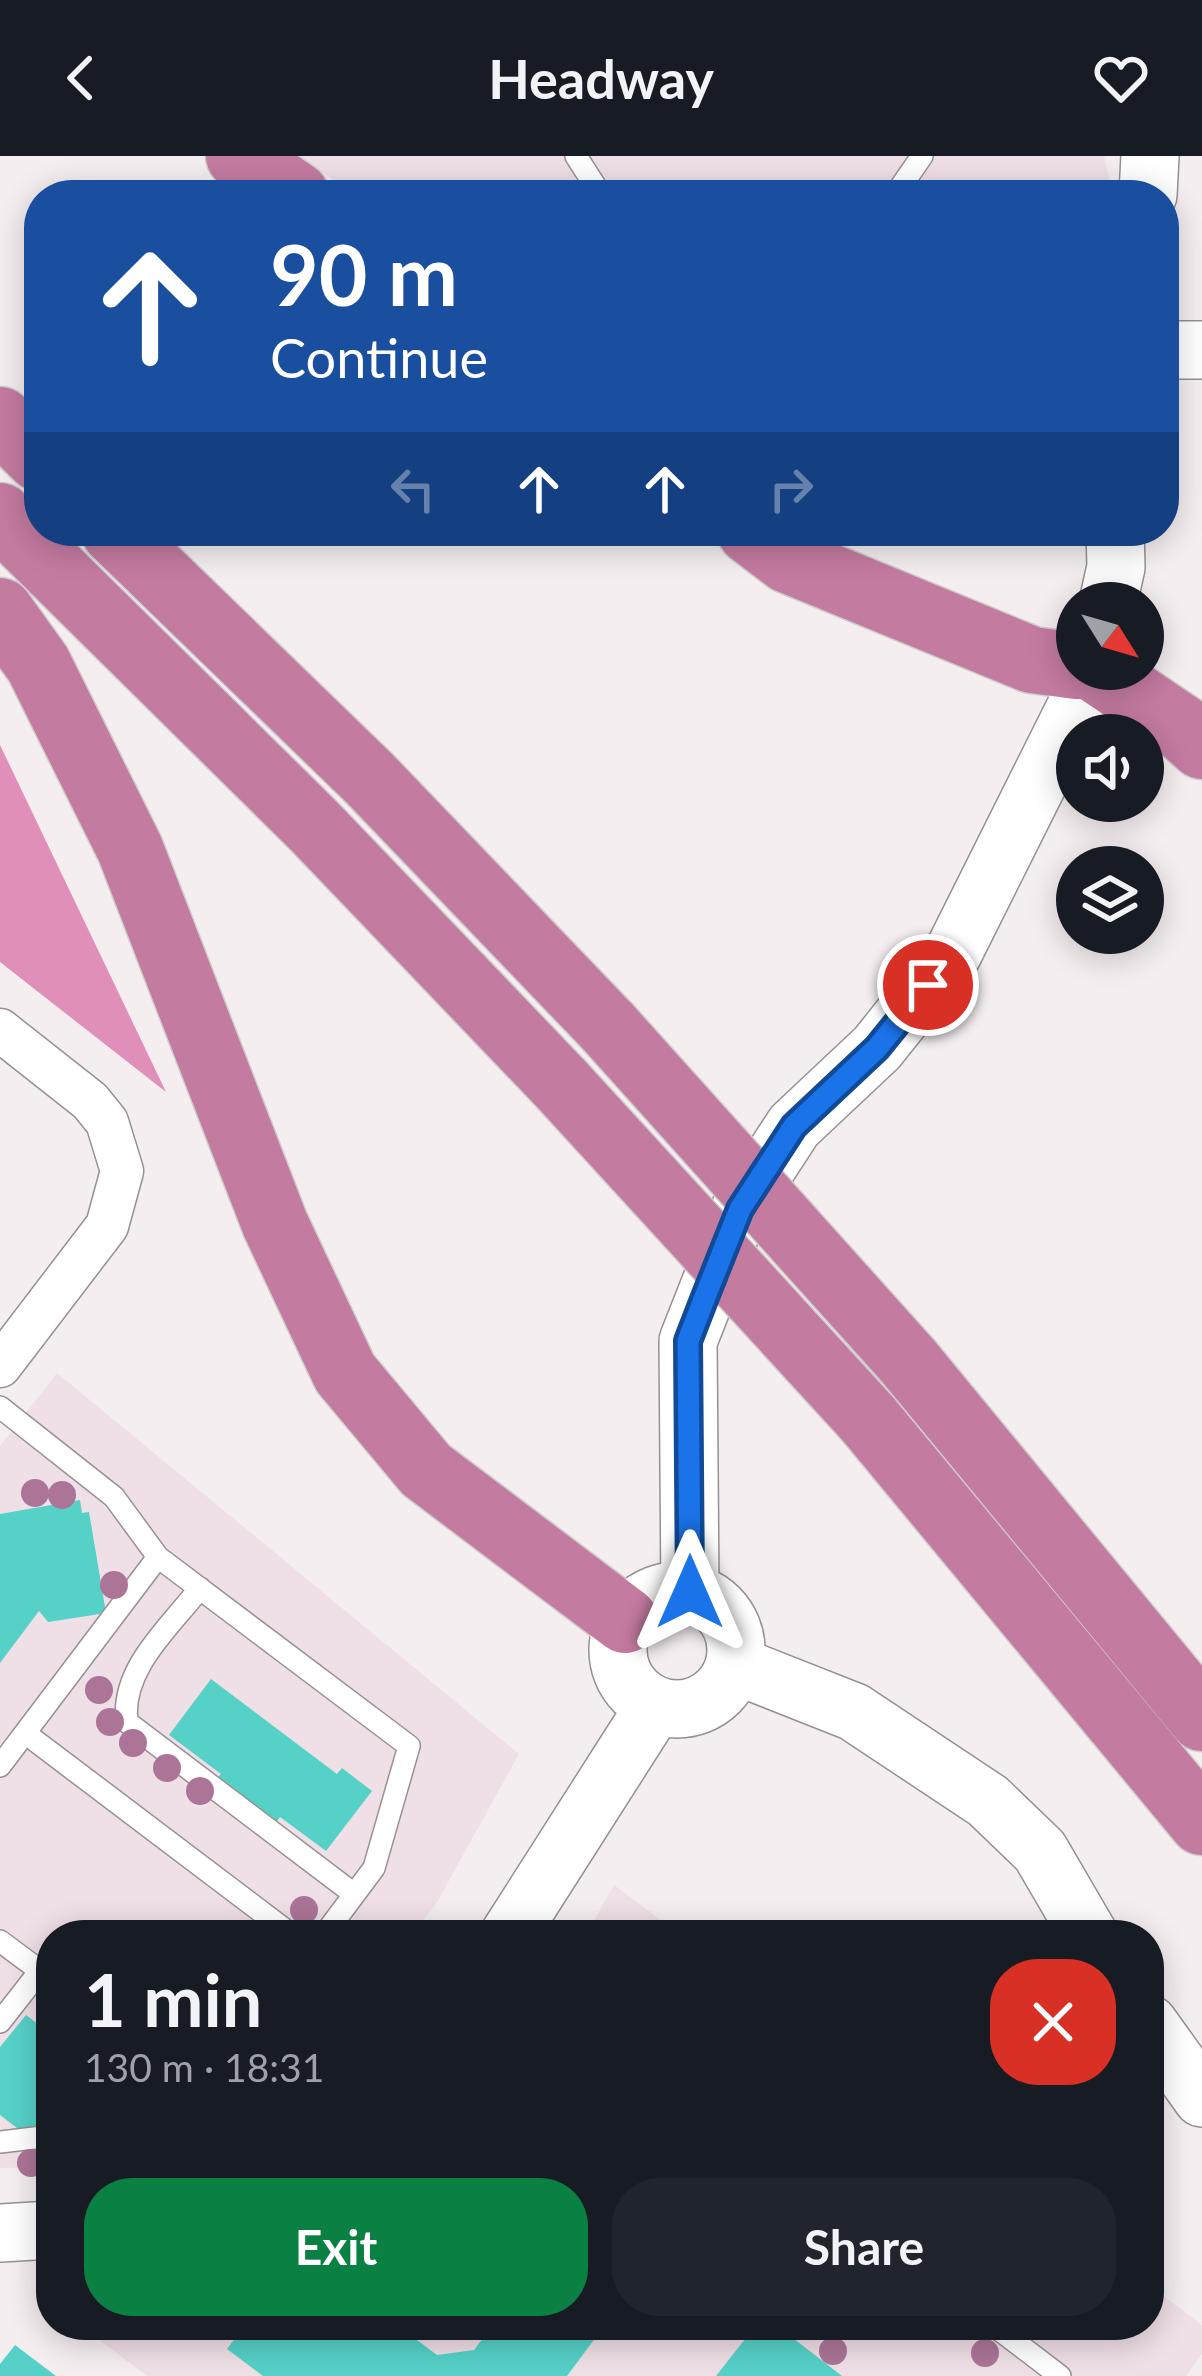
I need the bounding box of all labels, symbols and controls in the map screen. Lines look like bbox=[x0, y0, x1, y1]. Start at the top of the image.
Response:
icon: back bbox=[48, 45, 114, 111]
icon: heart bbox=[1088, 45, 1154, 111]
text: Headway bbox=[488, 46, 714, 111]
text: 90 m bbox=[270, 223, 458, 324]
icon: ahead bbox=[72, 228, 228, 384]
text: Continue bbox=[270, 325, 488, 390]
icon: left bbox=[380, 456, 446, 522]
icon: ahead bbox=[506, 456, 572, 522]
icon: ahead bbox=[632, 456, 698, 522]
icon: right bbox=[758, 456, 824, 522]
north arrow bbox=[1056, 582, 1164, 690]
map controls bbox=[1056, 582, 1164, 954]
button: sound bbox=[1056, 714, 1164, 822]
button: layers bbox=[1056, 846, 1164, 954]
pin bbox=[877, 934, 979, 1036]
icon: arrive bbox=[895, 952, 961, 1018]
position arrow bbox=[627, 1529, 753, 1655]
text: 1 min bbox=[84, 1956, 262, 2042]
button: close bbox=[990, 1959, 1116, 2085]
text: 130 m · 18:31 bbox=[84, 2044, 324, 2090]
button: Exit bbox=[84, 2178, 588, 2316]
button: Share bbox=[612, 2178, 1116, 2316]

